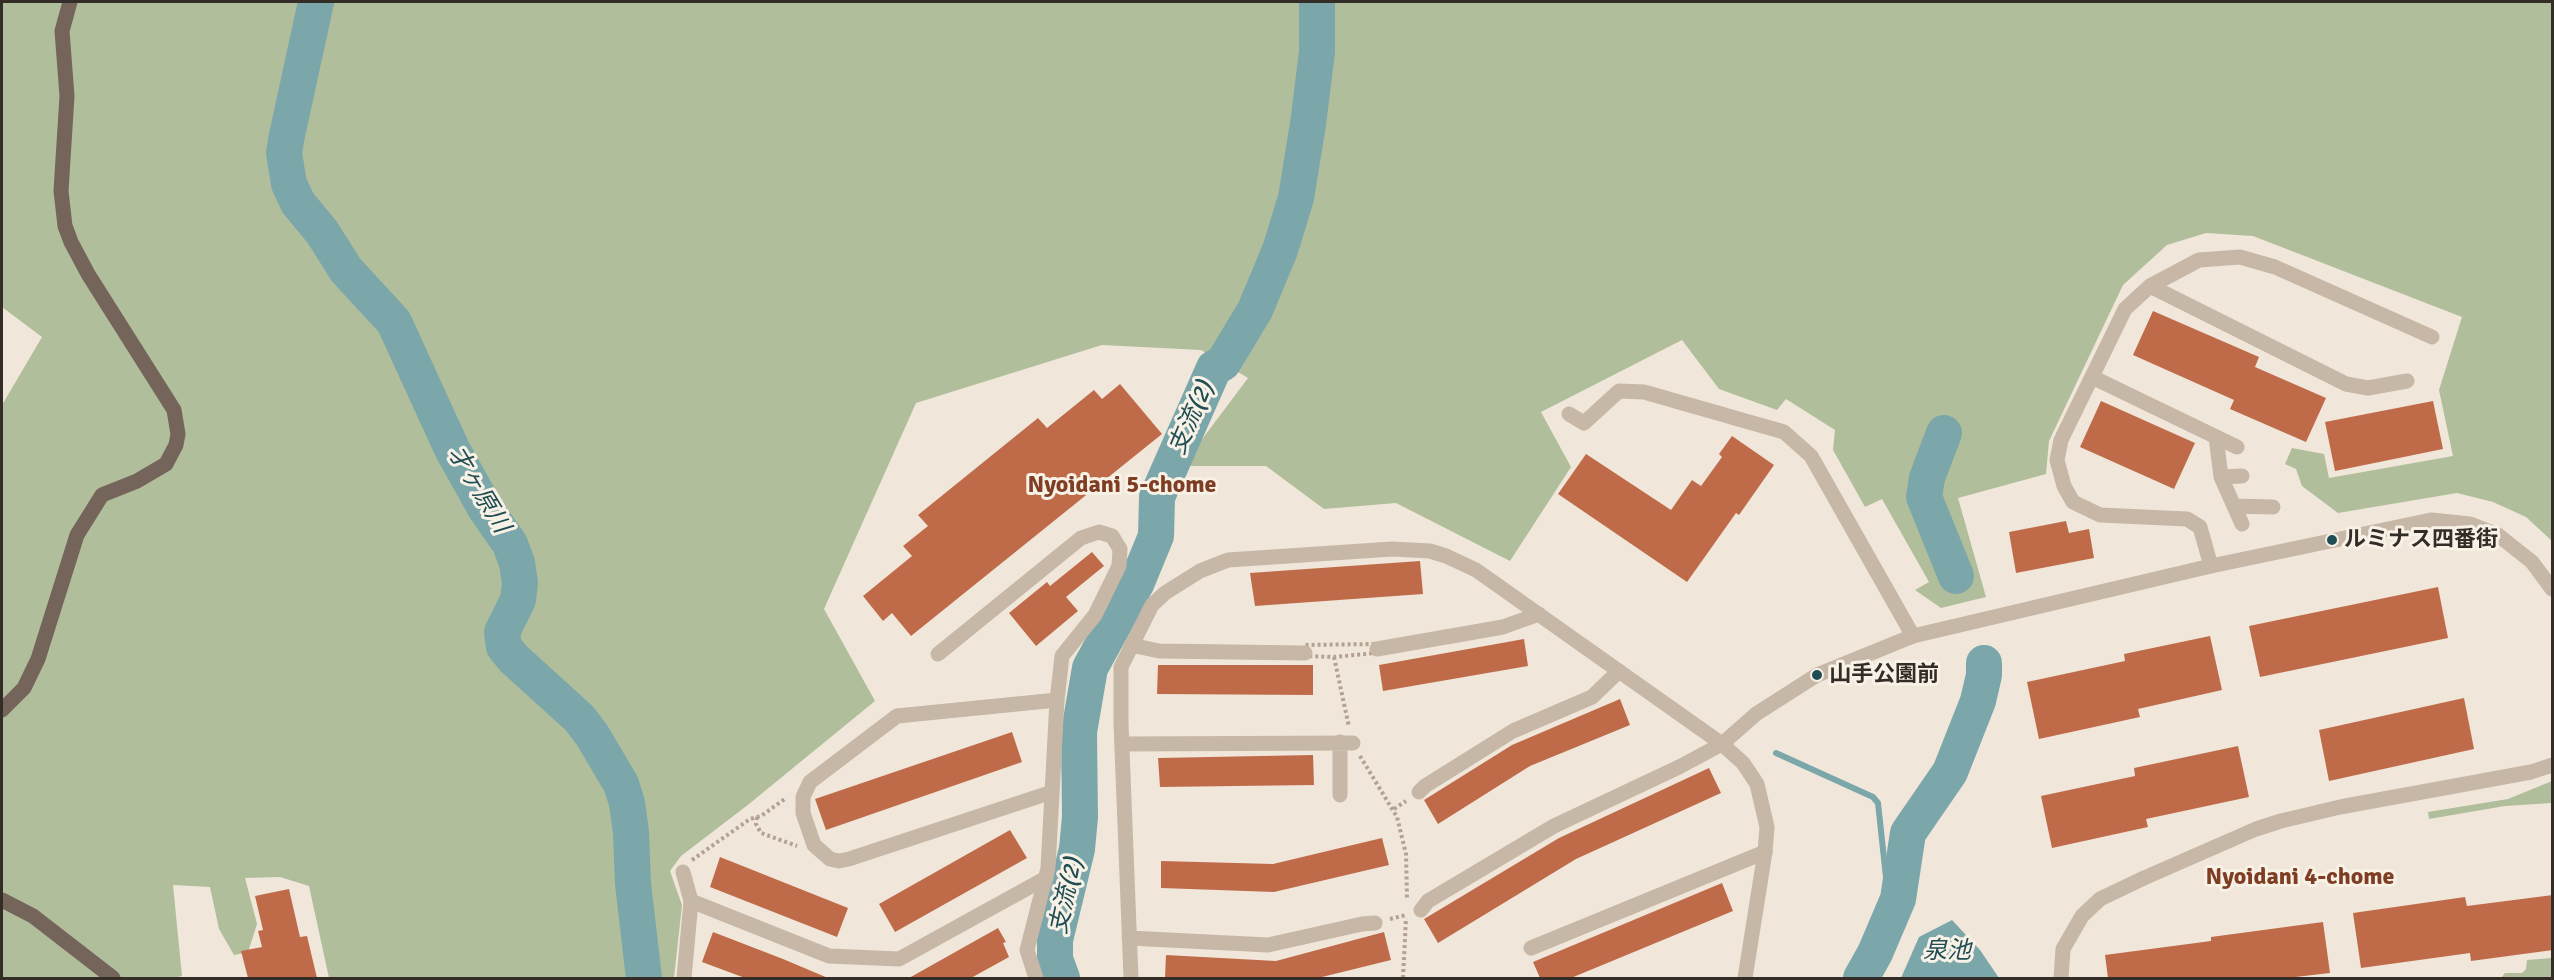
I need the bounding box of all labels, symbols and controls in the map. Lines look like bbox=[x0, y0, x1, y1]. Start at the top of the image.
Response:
water label: 支流(2) bbox=[1164, 377, 1220, 459]
water label: 才ヶ原川 bbox=[441, 441, 515, 539]
district label: Nyoidani 5-chome bbox=[1027, 472, 1217, 500]
place label: ルミナス四番街 bbox=[2344, 527, 2498, 553]
marker: ルミナス四番街 bbox=[2325, 533, 2339, 547]
place label: 山手公園前 bbox=[1829, 662, 1939, 688]
marker: 山手公園前 bbox=[1810, 668, 1824, 682]
water label: 支流(2) bbox=[1045, 855, 1089, 937]
district label: Nyoidani 4-chome bbox=[2205, 864, 2395, 892]
water label: 泉池 bbox=[1923, 938, 1971, 966]

